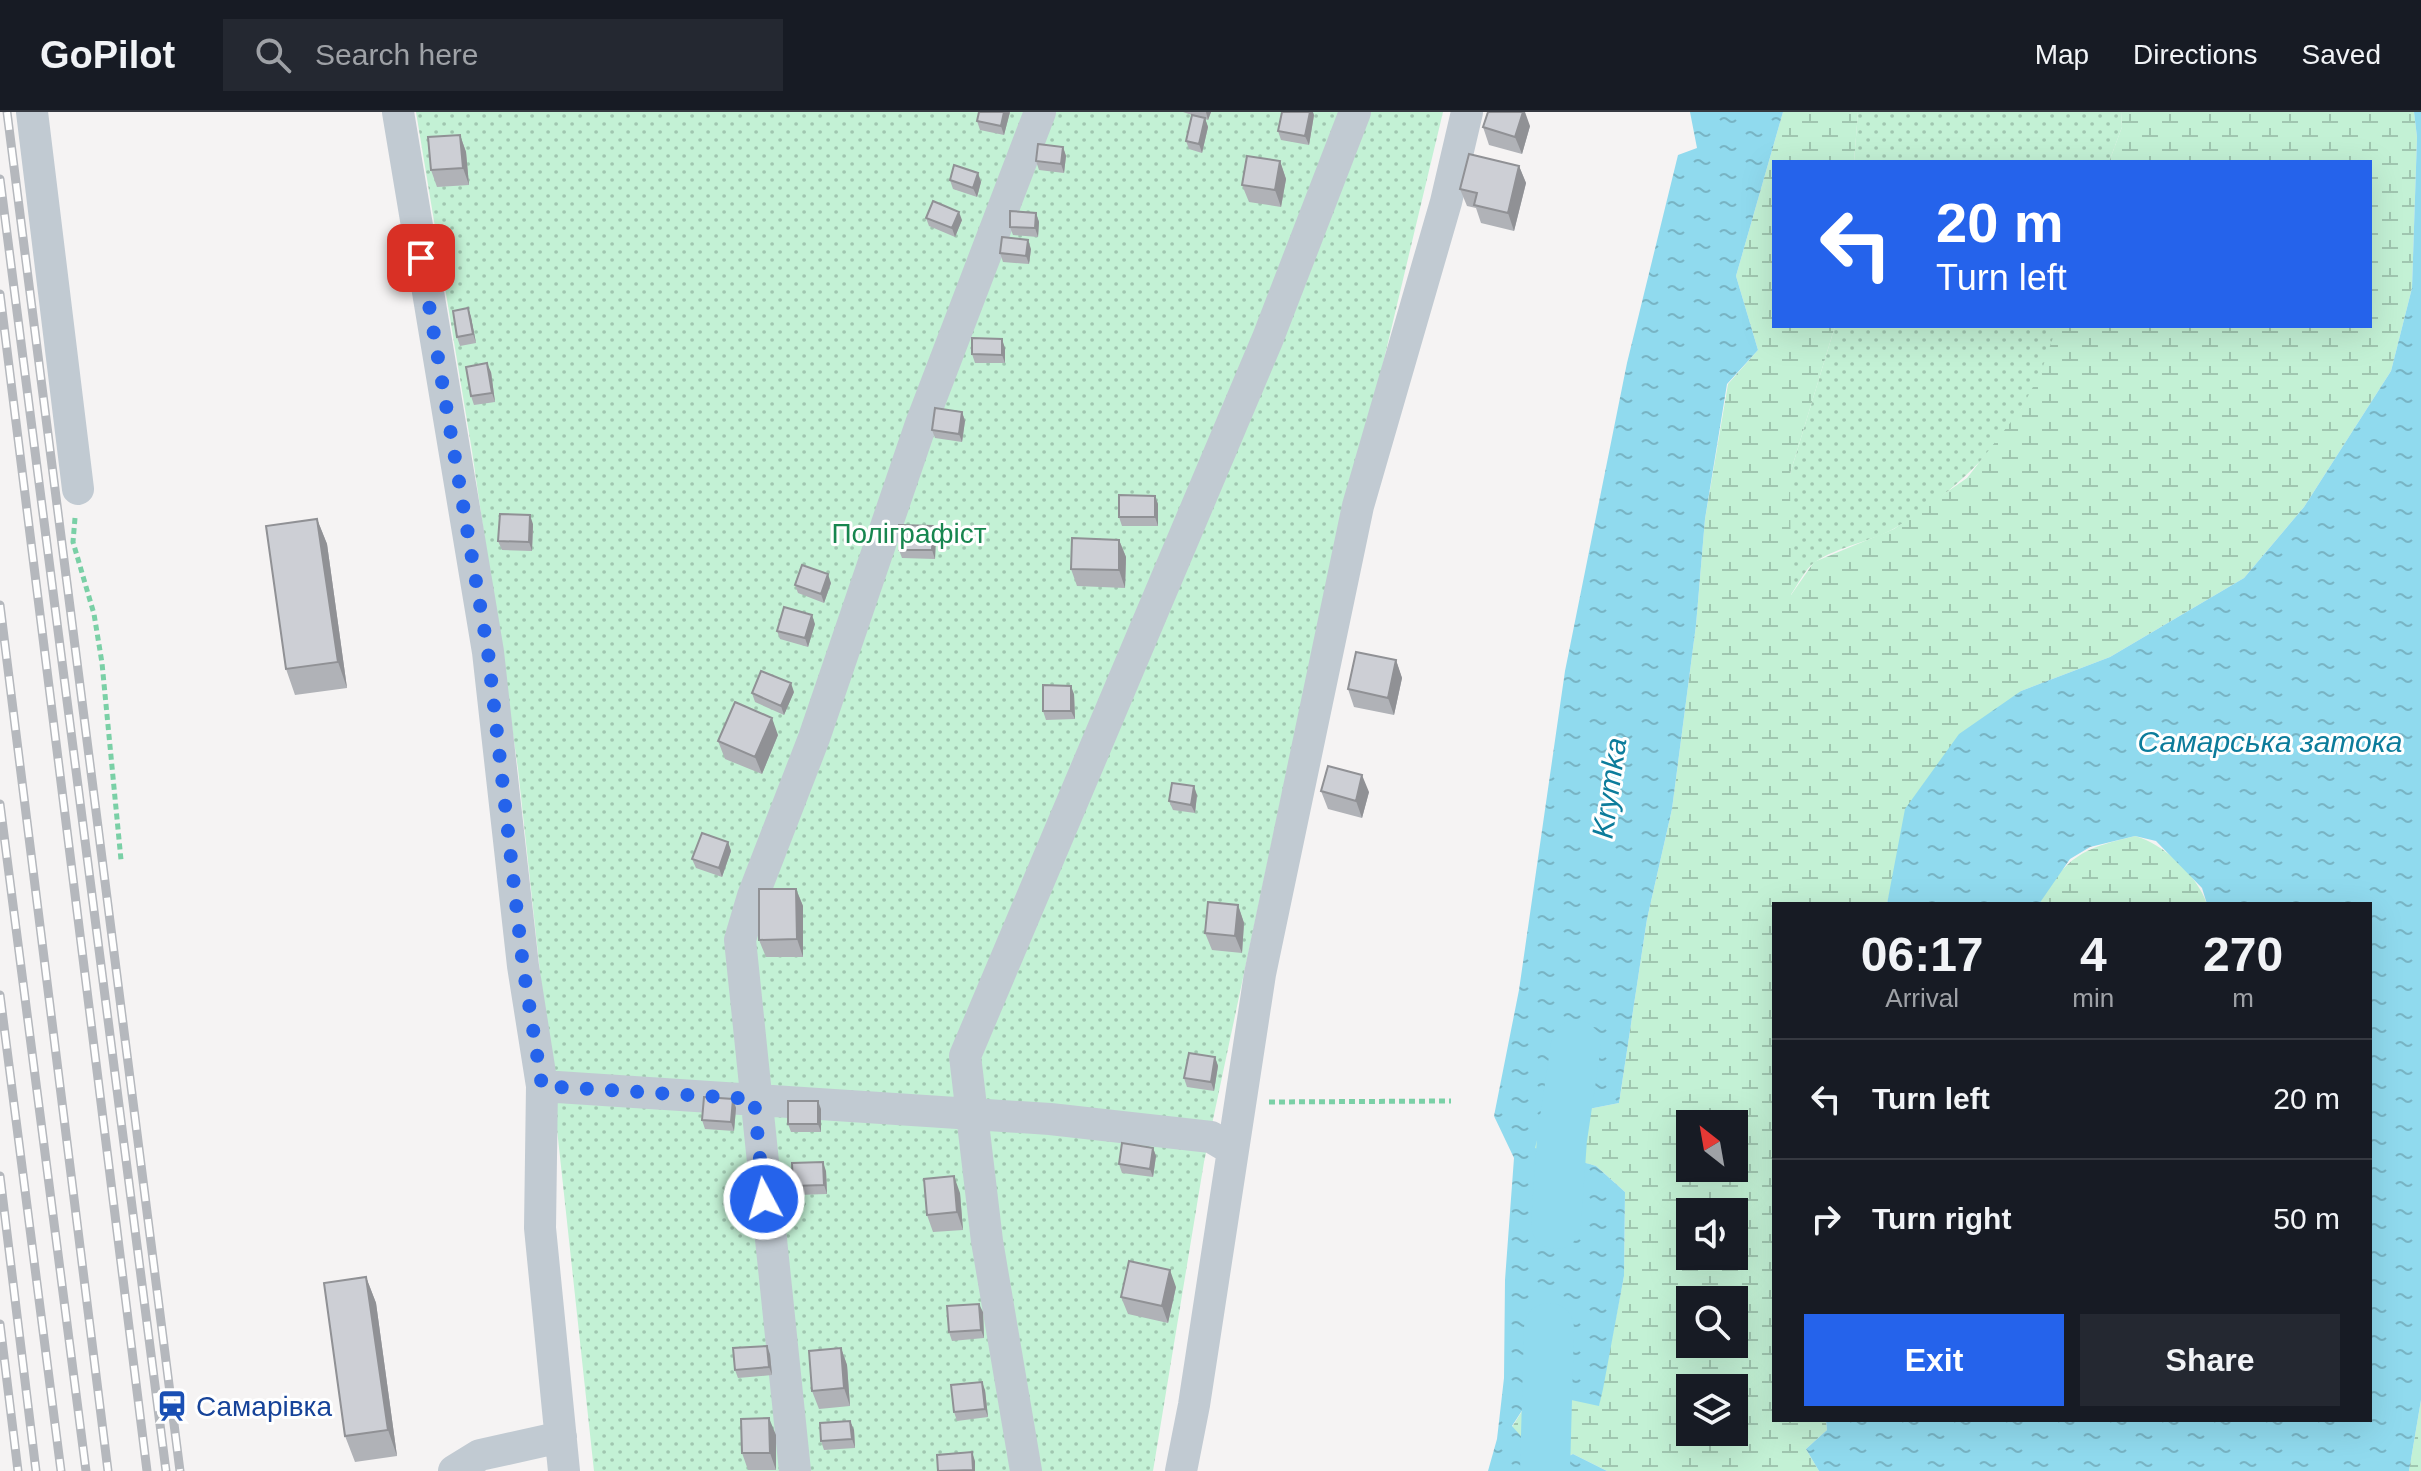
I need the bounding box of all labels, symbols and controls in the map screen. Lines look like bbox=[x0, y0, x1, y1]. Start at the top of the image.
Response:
search box bbox=[223, 19, 783, 91]
icon: search bbox=[251, 33, 295, 77]
text: GoPilot bbox=[40, 34, 175, 76]
text: Search here bbox=[315, 38, 479, 71]
text: Map bbox=[2035, 39, 2089, 70]
text: Directions bbox=[2133, 39, 2258, 70]
text: Saved bbox=[2302, 39, 2381, 70]
text: 20 m bbox=[1936, 191, 2064, 254]
icon: left bbox=[1804, 192, 1908, 296]
pin bbox=[387, 224, 455, 292]
icon: arrive bbox=[399, 236, 443, 280]
text: Turn left bbox=[1936, 257, 2067, 298]
park label: Поліграфіст bbox=[831, 518, 987, 549]
water label: Самарська затока bbox=[2137, 725, 2403, 758]
water label: Krymka bbox=[1586, 735, 1632, 841]
text: 06:17 bbox=[1861, 928, 1984, 981]
text: 4 bbox=[2080, 928, 2107, 981]
text: 270 bbox=[2203, 928, 2283, 981]
text: Arrival bbox=[1885, 983, 1959, 1013]
text: min bbox=[2072, 983, 2114, 1013]
text: m bbox=[2232, 983, 2254, 1013]
icon: left bbox=[1804, 1077, 1848, 1121]
text: Turn left bbox=[1872, 1082, 1990, 1115]
text: 20 m bbox=[2273, 1082, 2340, 1115]
north arrow bbox=[1676, 1110, 1748, 1182]
map controls bbox=[1676, 1110, 1748, 1446]
position arrow bbox=[722, 1157, 806, 1241]
icon: right bbox=[1804, 1197, 1848, 1241]
button: sound bbox=[1676, 1198, 1748, 1270]
text: Turn right bbox=[1872, 1202, 2011, 1235]
text: 50 m bbox=[2273, 1202, 2340, 1235]
button: search bbox=[1676, 1286, 1748, 1358]
button: Exit bbox=[1804, 1314, 2064, 1406]
button: Share bbox=[2080, 1314, 2340, 1406]
button: layers bbox=[1676, 1374, 1748, 1446]
station icon: Самарівка bbox=[155, 1389, 189, 1423]
place label: Самарівка bbox=[196, 1391, 332, 1422]

